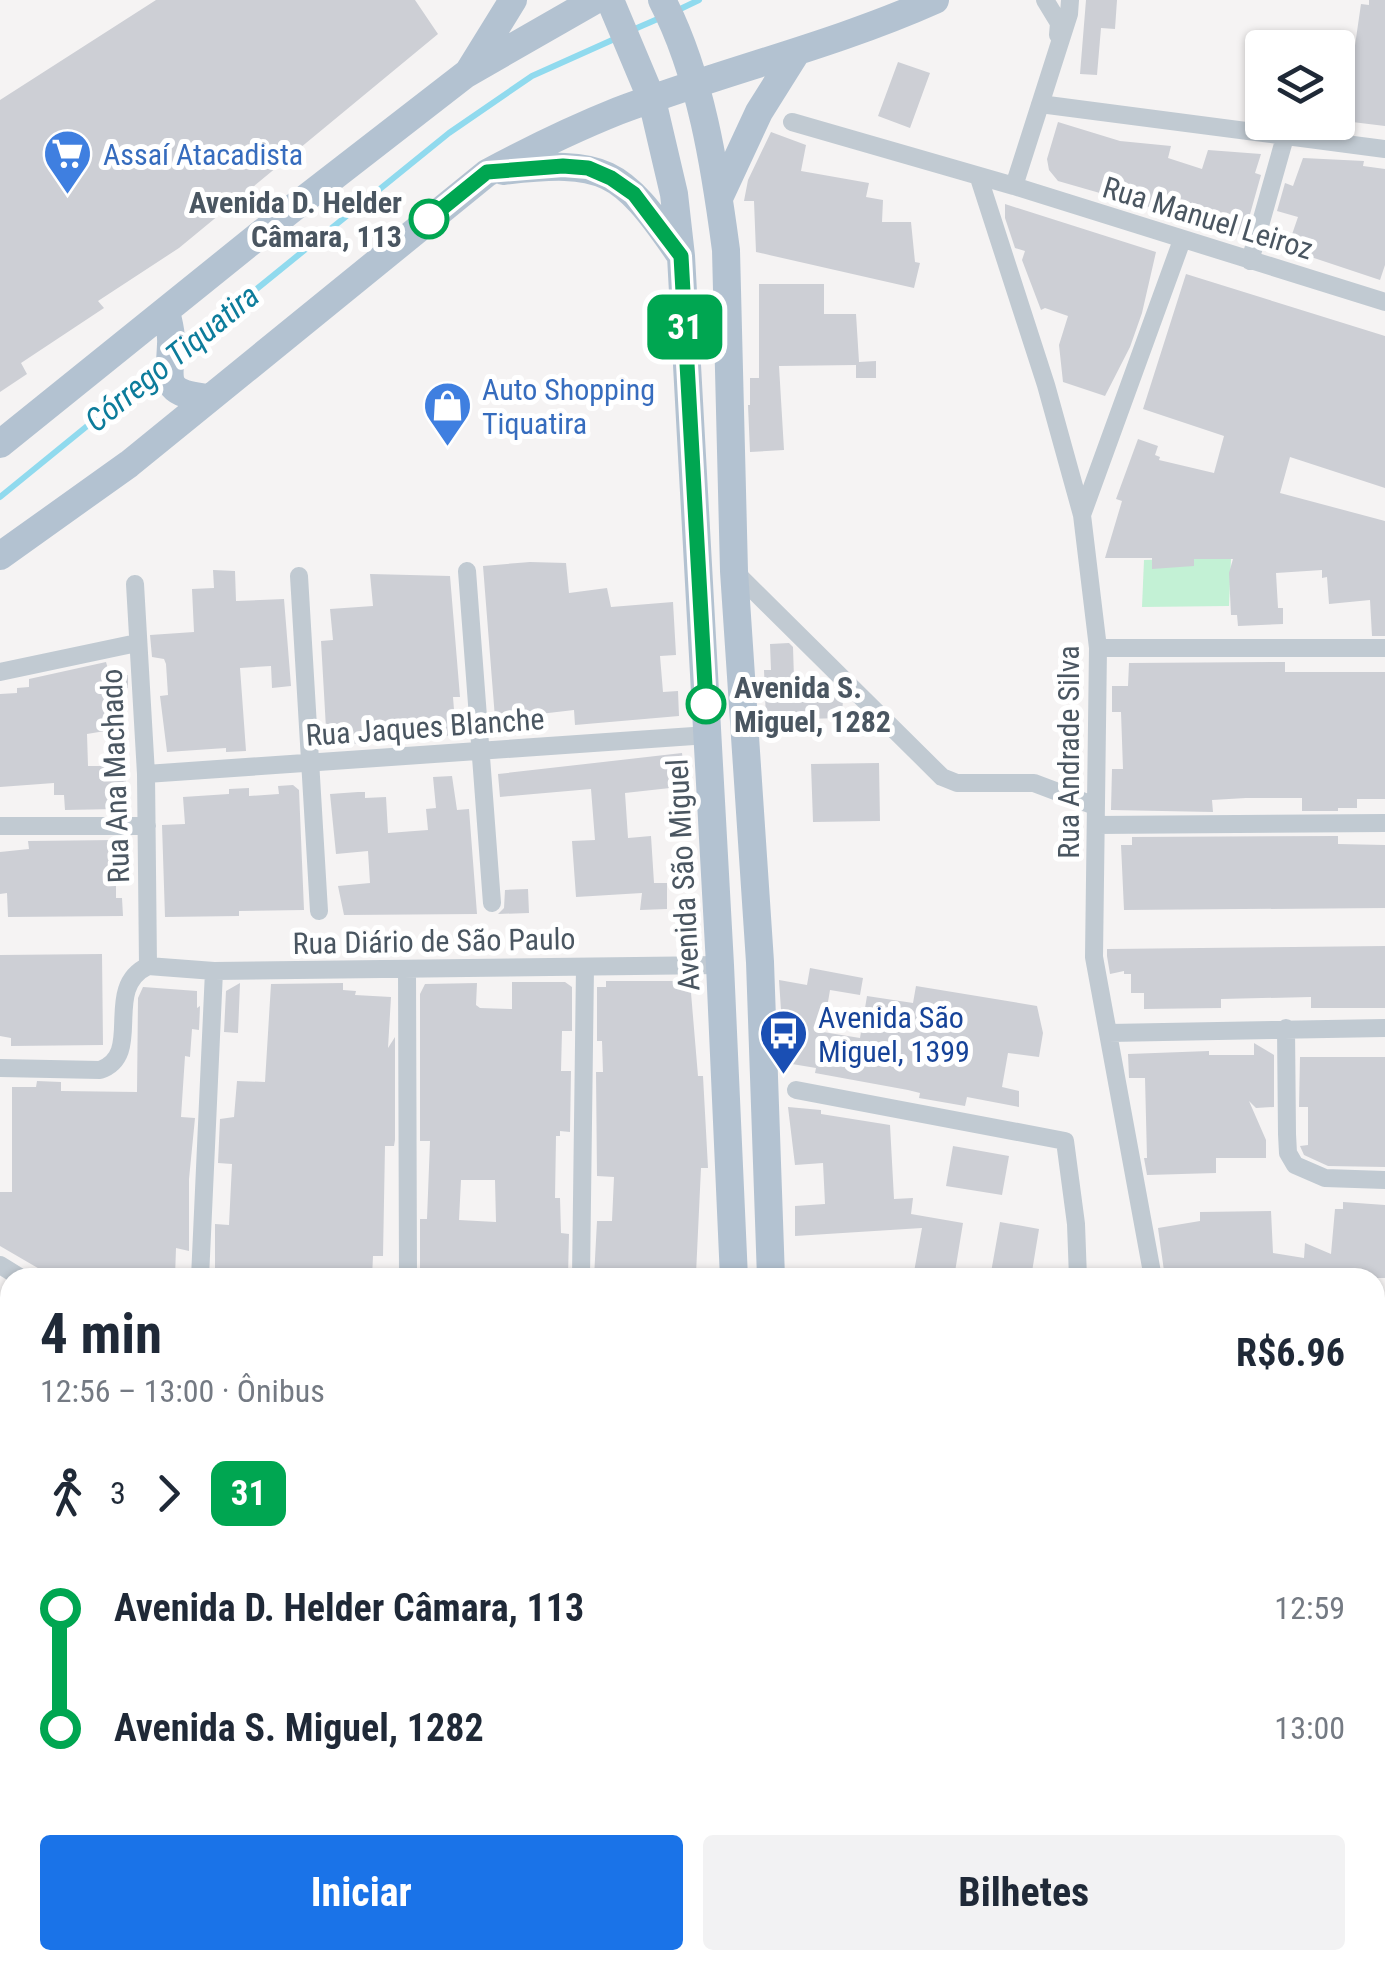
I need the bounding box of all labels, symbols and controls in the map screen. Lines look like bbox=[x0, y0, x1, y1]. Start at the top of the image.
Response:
map controls bbox=[1245, 30, 1355, 140]
button: layers bbox=[1245, 30, 1355, 140]
supermarket icon: Assaí Atacadista bbox=[42, 128, 94, 196]
place label: Assaí Atacadista bbox=[103, 137, 303, 172]
street label: Rua Manuel Leiroz bbox=[1099, 169, 1317, 267]
place label: Avenida D. Helder Câmara, 113 bbox=[189, 185, 402, 254]
marker: Avenida D. Helder Câmara, 113 bbox=[410, 200, 448, 238]
water label: Córrego Tiquatira bbox=[77, 276, 267, 440]
line badge: 31 bbox=[640, 294, 730, 360]
text: 31 bbox=[667, 307, 703, 348]
place label: Auto Shopping Tiquatira bbox=[482, 372, 655, 441]
shop icon: Auto Shopping Tiquatira bbox=[421, 380, 473, 448]
street label: Rua Andrade Silva bbox=[1051, 645, 1086, 859]
street label: Rua Ana Machado bbox=[94, 668, 136, 884]
place label: Avenida S. Miguel, 1282 bbox=[734, 670, 891, 739]
marker: Avenida S. Miguel, 1282 bbox=[687, 685, 725, 723]
street label: Rua Jaques Blanche bbox=[304, 701, 546, 753]
street label: Avenida São Miguel bbox=[659, 758, 707, 992]
street label: Rua Diário de São Paulo bbox=[292, 921, 576, 961]
place label: Avenida São Miguel, 1399 bbox=[818, 1000, 970, 1069]
bus stop icon: Avenida São Miguel, 1399 bbox=[757, 1008, 809, 1076]
text: 4 min bbox=[40, 1302, 162, 1366]
text: R$6.96 bbox=[1236, 1331, 1345, 1375]
text: 12:56 – 13:00 · Ônibus bbox=[40, 1372, 325, 1410]
icon: walk bbox=[40, 1466, 95, 1521]
icon: forward bbox=[141, 1466, 196, 1521]
text: 31 bbox=[231, 1473, 266, 1514]
text: 3 bbox=[110, 1474, 126, 1512]
text: Avenida D. Helder Câmara, 113 bbox=[114, 1586, 584, 1630]
text: 12:59 bbox=[1274, 1589, 1345, 1627]
text: Avenida S. Miguel, 1282 bbox=[114, 1706, 484, 1750]
text: 13:00 bbox=[1274, 1709, 1345, 1747]
button: Iniciar bbox=[40, 1835, 683, 1950]
button: Bilhetes bbox=[703, 1835, 1345, 1950]

